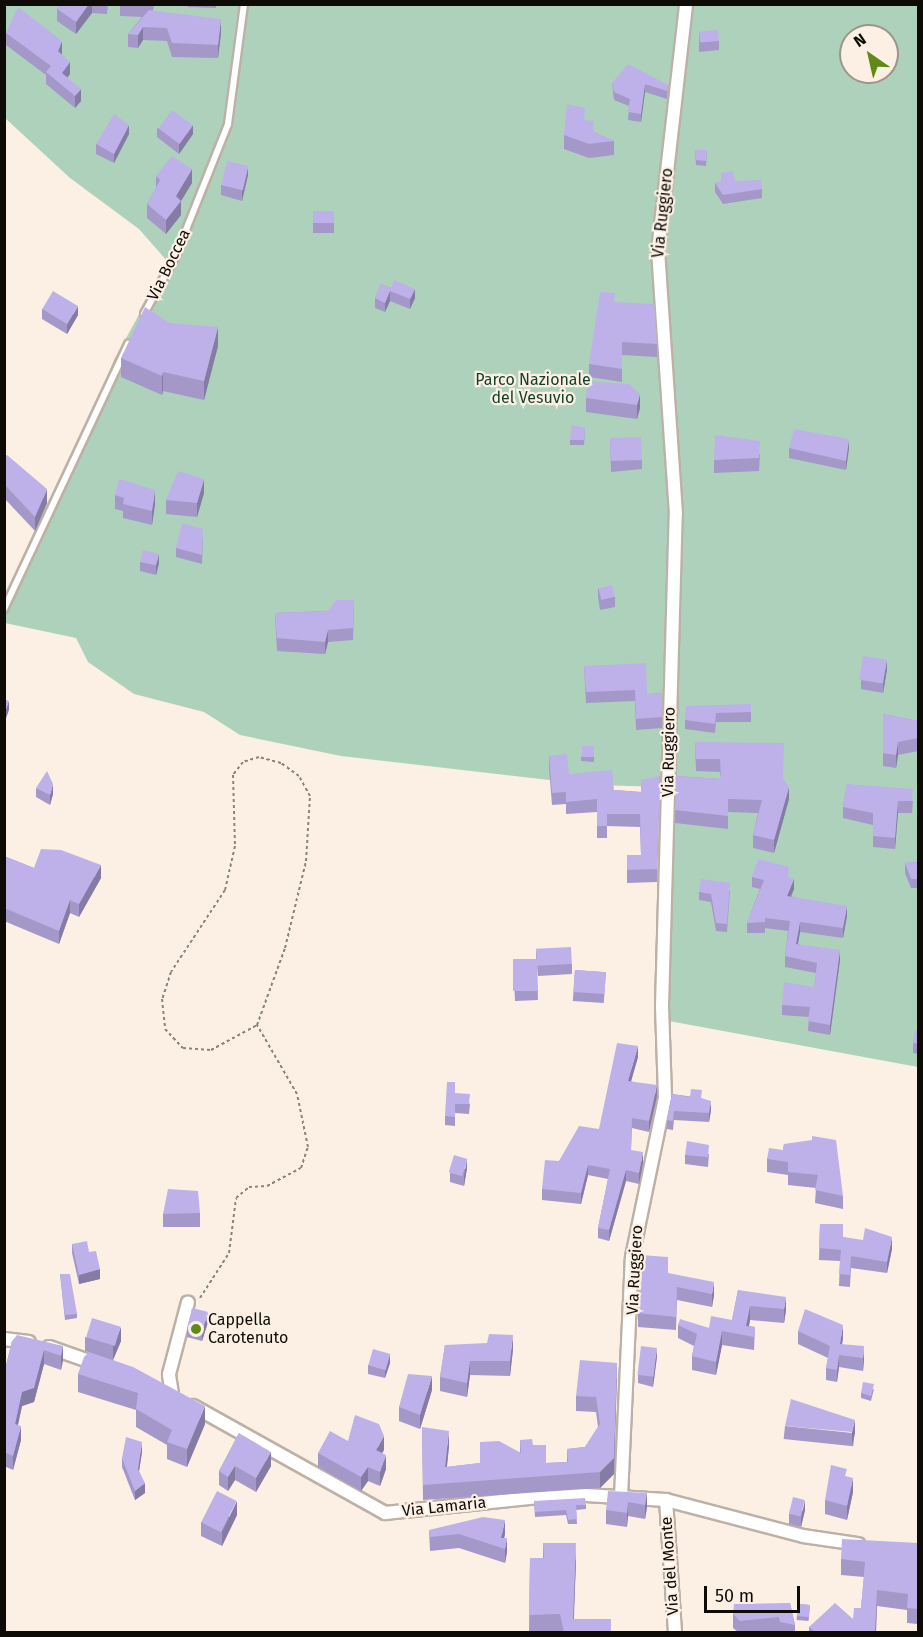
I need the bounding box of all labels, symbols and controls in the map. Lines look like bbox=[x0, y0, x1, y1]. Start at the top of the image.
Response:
north arrow bbox=[839, 24, 899, 84]
text: N bbox=[850, 29, 869, 51]
street label: Via Ruggiero bbox=[649, 167, 677, 259]
street label: Via Boccea bbox=[143, 226, 195, 304]
park label: Parco Nazionale del Vesuvio bbox=[475, 370, 591, 408]
street label: Via Ruggiero bbox=[659, 707, 679, 797]
street label: Via Ruggiero bbox=[623, 1224, 647, 1316]
place label: Cappella Carotenuto bbox=[208, 1310, 288, 1348]
marker: Cappella Carotenuto bbox=[189, 1322, 203, 1336]
street label: Via Lamaria bbox=[401, 1493, 487, 1521]
street label: Via del Monte bbox=[657, 1516, 683, 1616]
scale bar bbox=[707, 1574, 803, 1612]
text: 50 m bbox=[715, 1585, 754, 1607]

